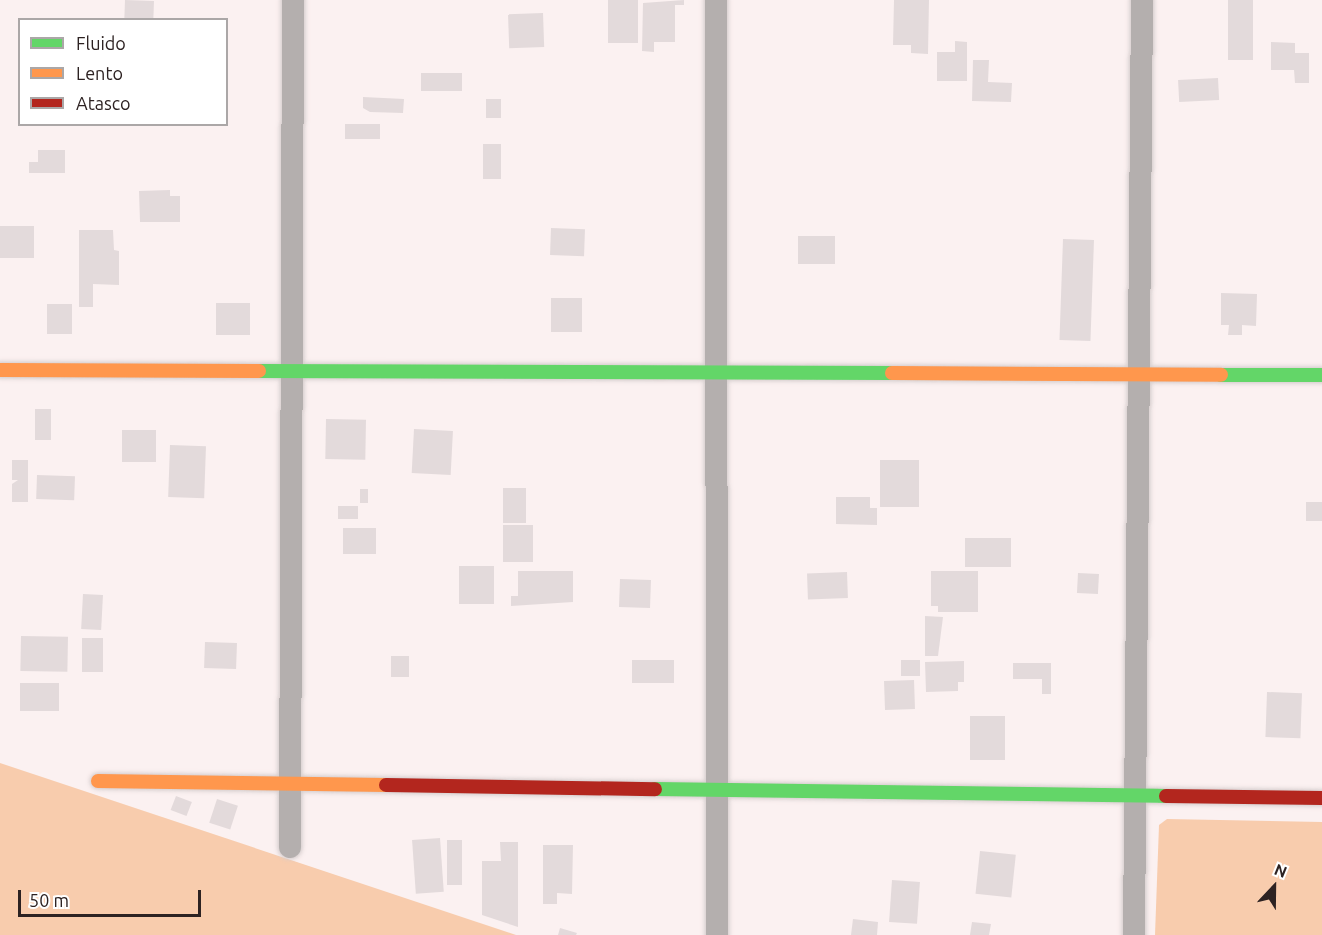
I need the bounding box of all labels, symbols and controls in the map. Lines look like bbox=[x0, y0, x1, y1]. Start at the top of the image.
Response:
legend bbox=[18, 18, 228, 126]
text: Fluido bbox=[76, 33, 126, 53]
text: Lento bbox=[76, 63, 123, 83]
text: Atasco bbox=[76, 93, 131, 113]
north arrow bbox=[1244, 857, 1304, 917]
text: N bbox=[1272, 860, 1290, 881]
scale bar bbox=[21, 878, 204, 916]
text: 50 m bbox=[29, 890, 69, 910]

